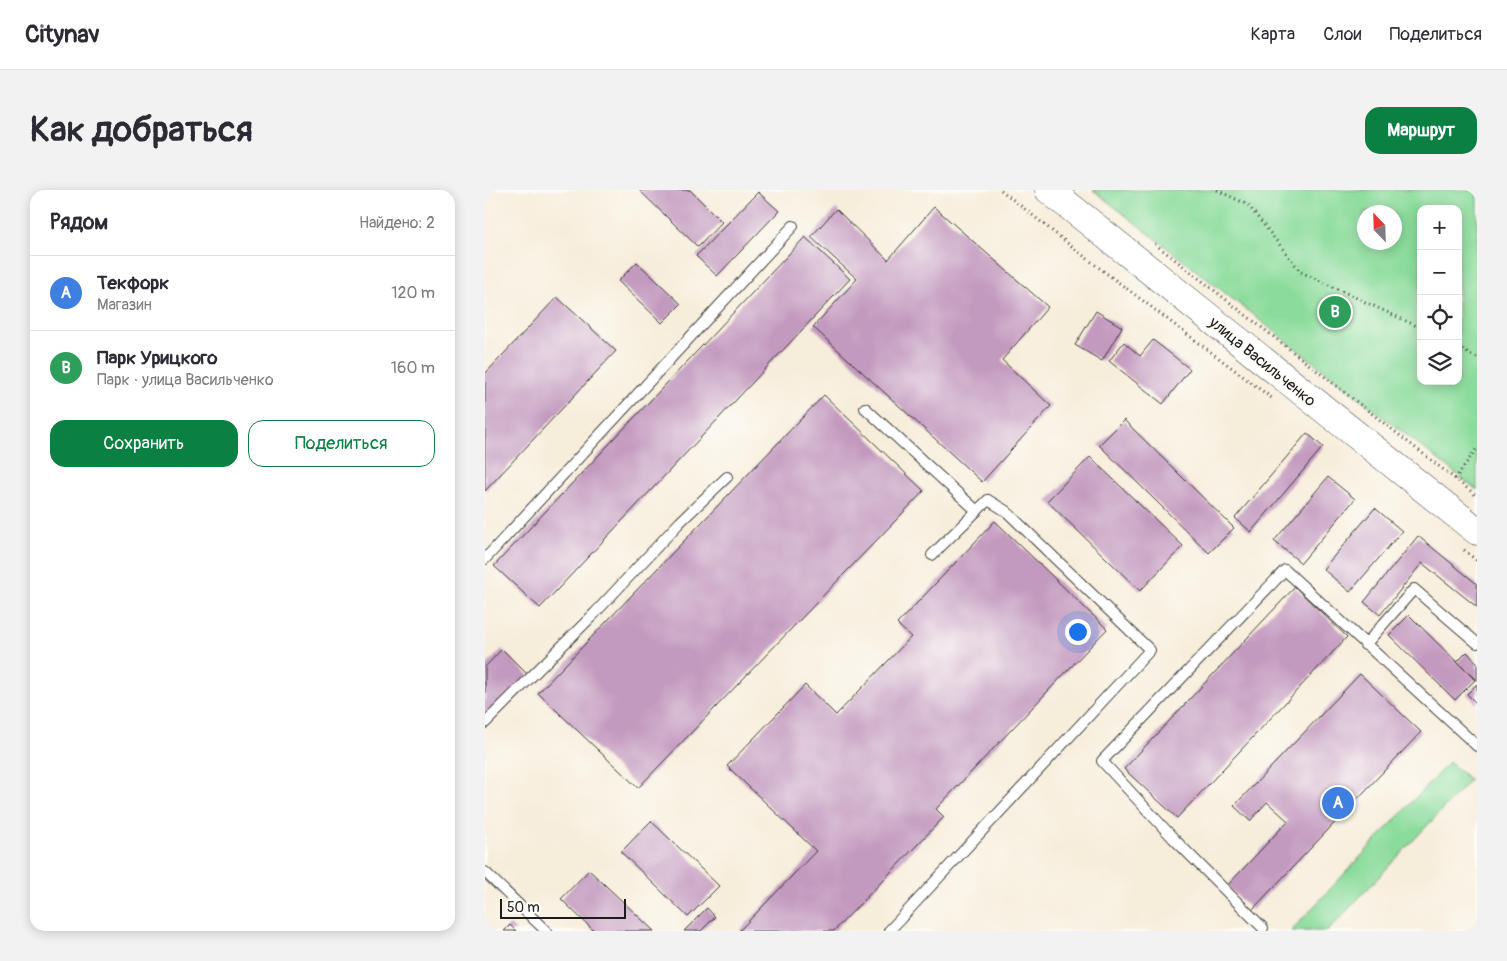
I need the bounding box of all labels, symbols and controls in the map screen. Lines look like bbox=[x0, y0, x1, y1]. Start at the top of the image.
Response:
text: Citynav bbox=[25, 20, 100, 49]
text: Карта bbox=[1251, 23, 1295, 46]
text: Слои bbox=[1323, 23, 1361, 46]
text: Поделиться bbox=[1389, 23, 1482, 46]
button: Маршрут bbox=[1365, 107, 1477, 154]
text: Как добраться bbox=[30, 108, 253, 152]
north arrow bbox=[1357, 205, 1402, 250]
map controls bbox=[1417, 205, 1462, 385]
button: + bbox=[1417, 205, 1462, 250]
text: Рядом bbox=[50, 209, 108, 236]
text: Найдено: 2 bbox=[359, 213, 435, 233]
button: − bbox=[1417, 250, 1462, 295]
text: Текфорк bbox=[97, 271, 169, 295]
text: A bbox=[61, 283, 71, 303]
text: 120 m bbox=[391, 283, 435, 303]
pin: B bbox=[1319, 293, 1351, 331]
text: Магазин bbox=[97, 295, 152, 315]
button: locate bbox=[1417, 295, 1462, 340]
street label: улица Васильченко bbox=[1204, 312, 1320, 411]
button: layers bbox=[1417, 340, 1462, 385]
text: Парк Урицкого bbox=[97, 346, 218, 370]
text: B bbox=[61, 358, 71, 378]
text: 160 m bbox=[391, 358, 435, 378]
text: Парк · улица Васильченко bbox=[97, 370, 274, 390]
button: Сохранить bbox=[50, 420, 238, 467]
button: Поделиться bbox=[248, 420, 435, 467]
your location bbox=[1065, 619, 1091, 645]
pin: A bbox=[1322, 784, 1354, 822]
scale bar bbox=[500, 896, 626, 919]
text: 50 m bbox=[507, 899, 540, 916]

